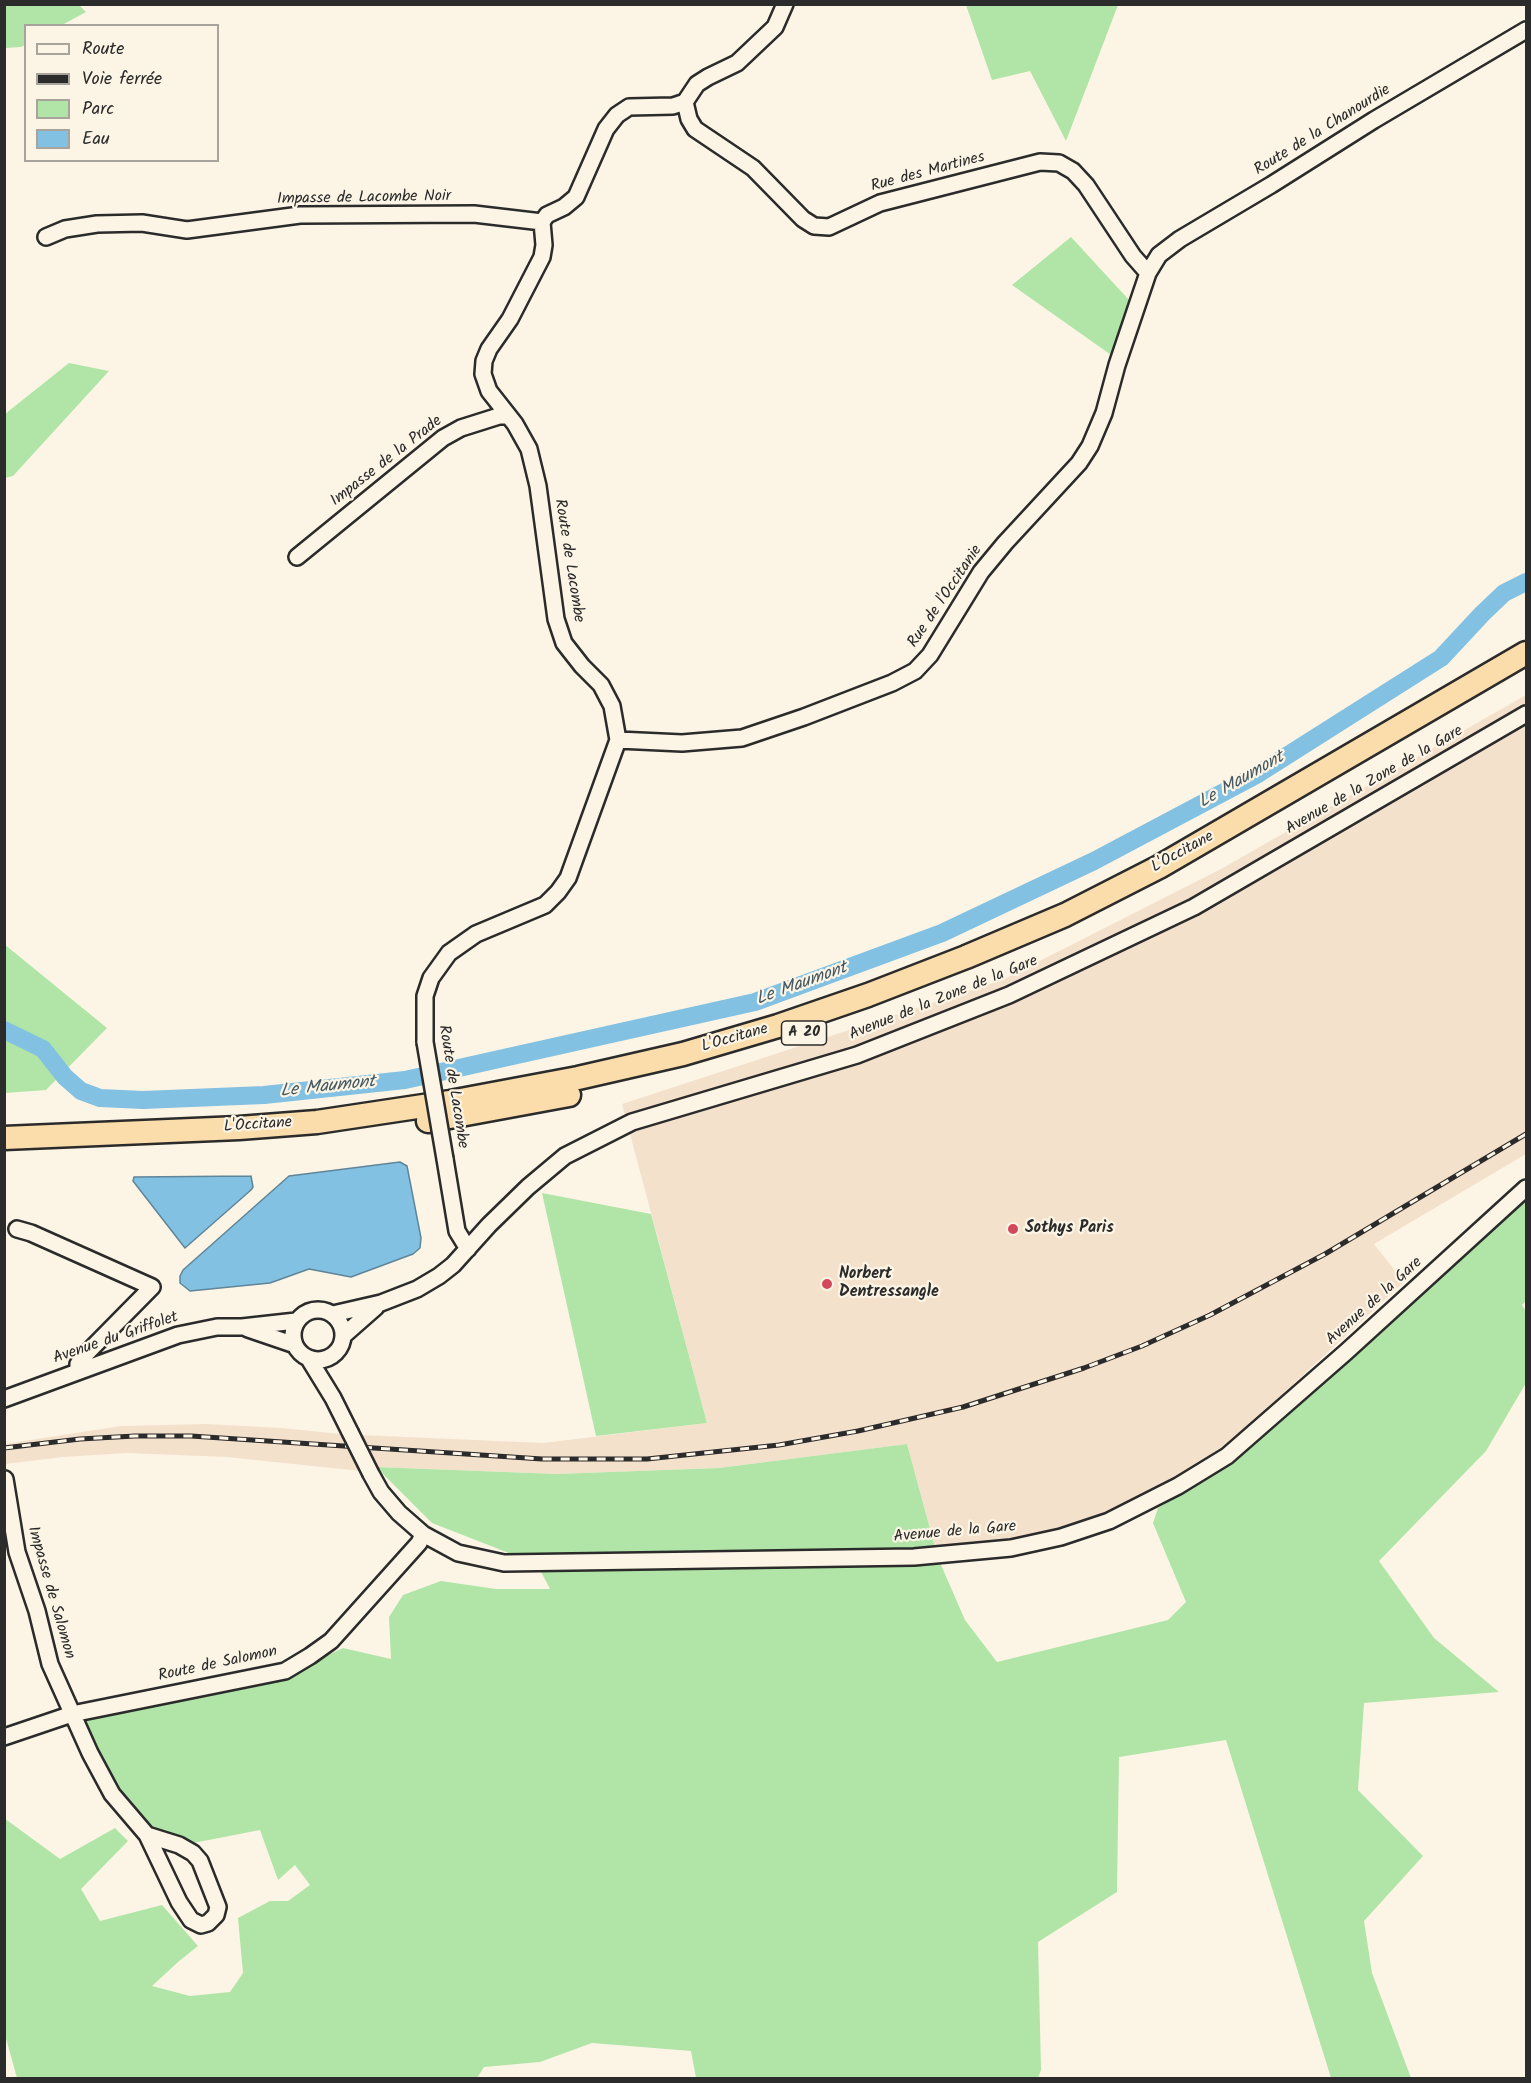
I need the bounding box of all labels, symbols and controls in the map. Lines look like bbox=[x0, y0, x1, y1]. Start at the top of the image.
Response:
legend bbox=[24, 24, 219, 162]
text: Route bbox=[82, 35, 124, 64]
text: Voie ferrée bbox=[82, 65, 162, 94]
street label: Route de la Chanourdie bbox=[1251, 81, 1395, 181]
text: Parc bbox=[82, 95, 114, 124]
text: Eau bbox=[82, 125, 110, 154]
street label: Rue des Martines bbox=[869, 149, 987, 197]
street label: Impasse de Lacombe Noir bbox=[277, 188, 451, 210]
street label: Impasse de la Prade bbox=[327, 413, 447, 511]
street label: Route de Lacombe bbox=[549, 498, 587, 624]
street label: Rue de l'Occitanie bbox=[905, 542, 987, 652]
street label: Avenue de la Zone de la Gare bbox=[1283, 722, 1467, 840]
water label: Le Maumont bbox=[1195, 748, 1289, 814]
street label: L'Occitane bbox=[1148, 828, 1218, 878]
street label: Avenue de la Zone de la Gare bbox=[847, 952, 1041, 1046]
water label: Le Maumont bbox=[753, 959, 851, 1011]
street label: L'Occitane bbox=[700, 1020, 770, 1058]
road number: A 20 bbox=[782, 1021, 826, 1045]
street label: Route de Lacombe bbox=[433, 1024, 471, 1150]
water label: Le Maumont bbox=[279, 1072, 377, 1104]
street label: L'Occitane bbox=[223, 1114, 293, 1138]
place label: Sothys Paris bbox=[1025, 1219, 1114, 1239]
marker: Sothys Paris bbox=[1006, 1222, 1020, 1236]
street label: Avenue de la Gare bbox=[1323, 1254, 1427, 1350]
place label: Norbert Dentressangle bbox=[839, 1265, 939, 1303]
marker: Norbert Dentressangle bbox=[820, 1277, 834, 1291]
street label: Avenue du Griffolet bbox=[51, 1309, 181, 1369]
street label: Avenue de la Gare bbox=[893, 1518, 1017, 1548]
street label: Impasse de Salomon bbox=[22, 1524, 78, 1662]
street label: Route de Salomon bbox=[157, 1643, 279, 1687]

